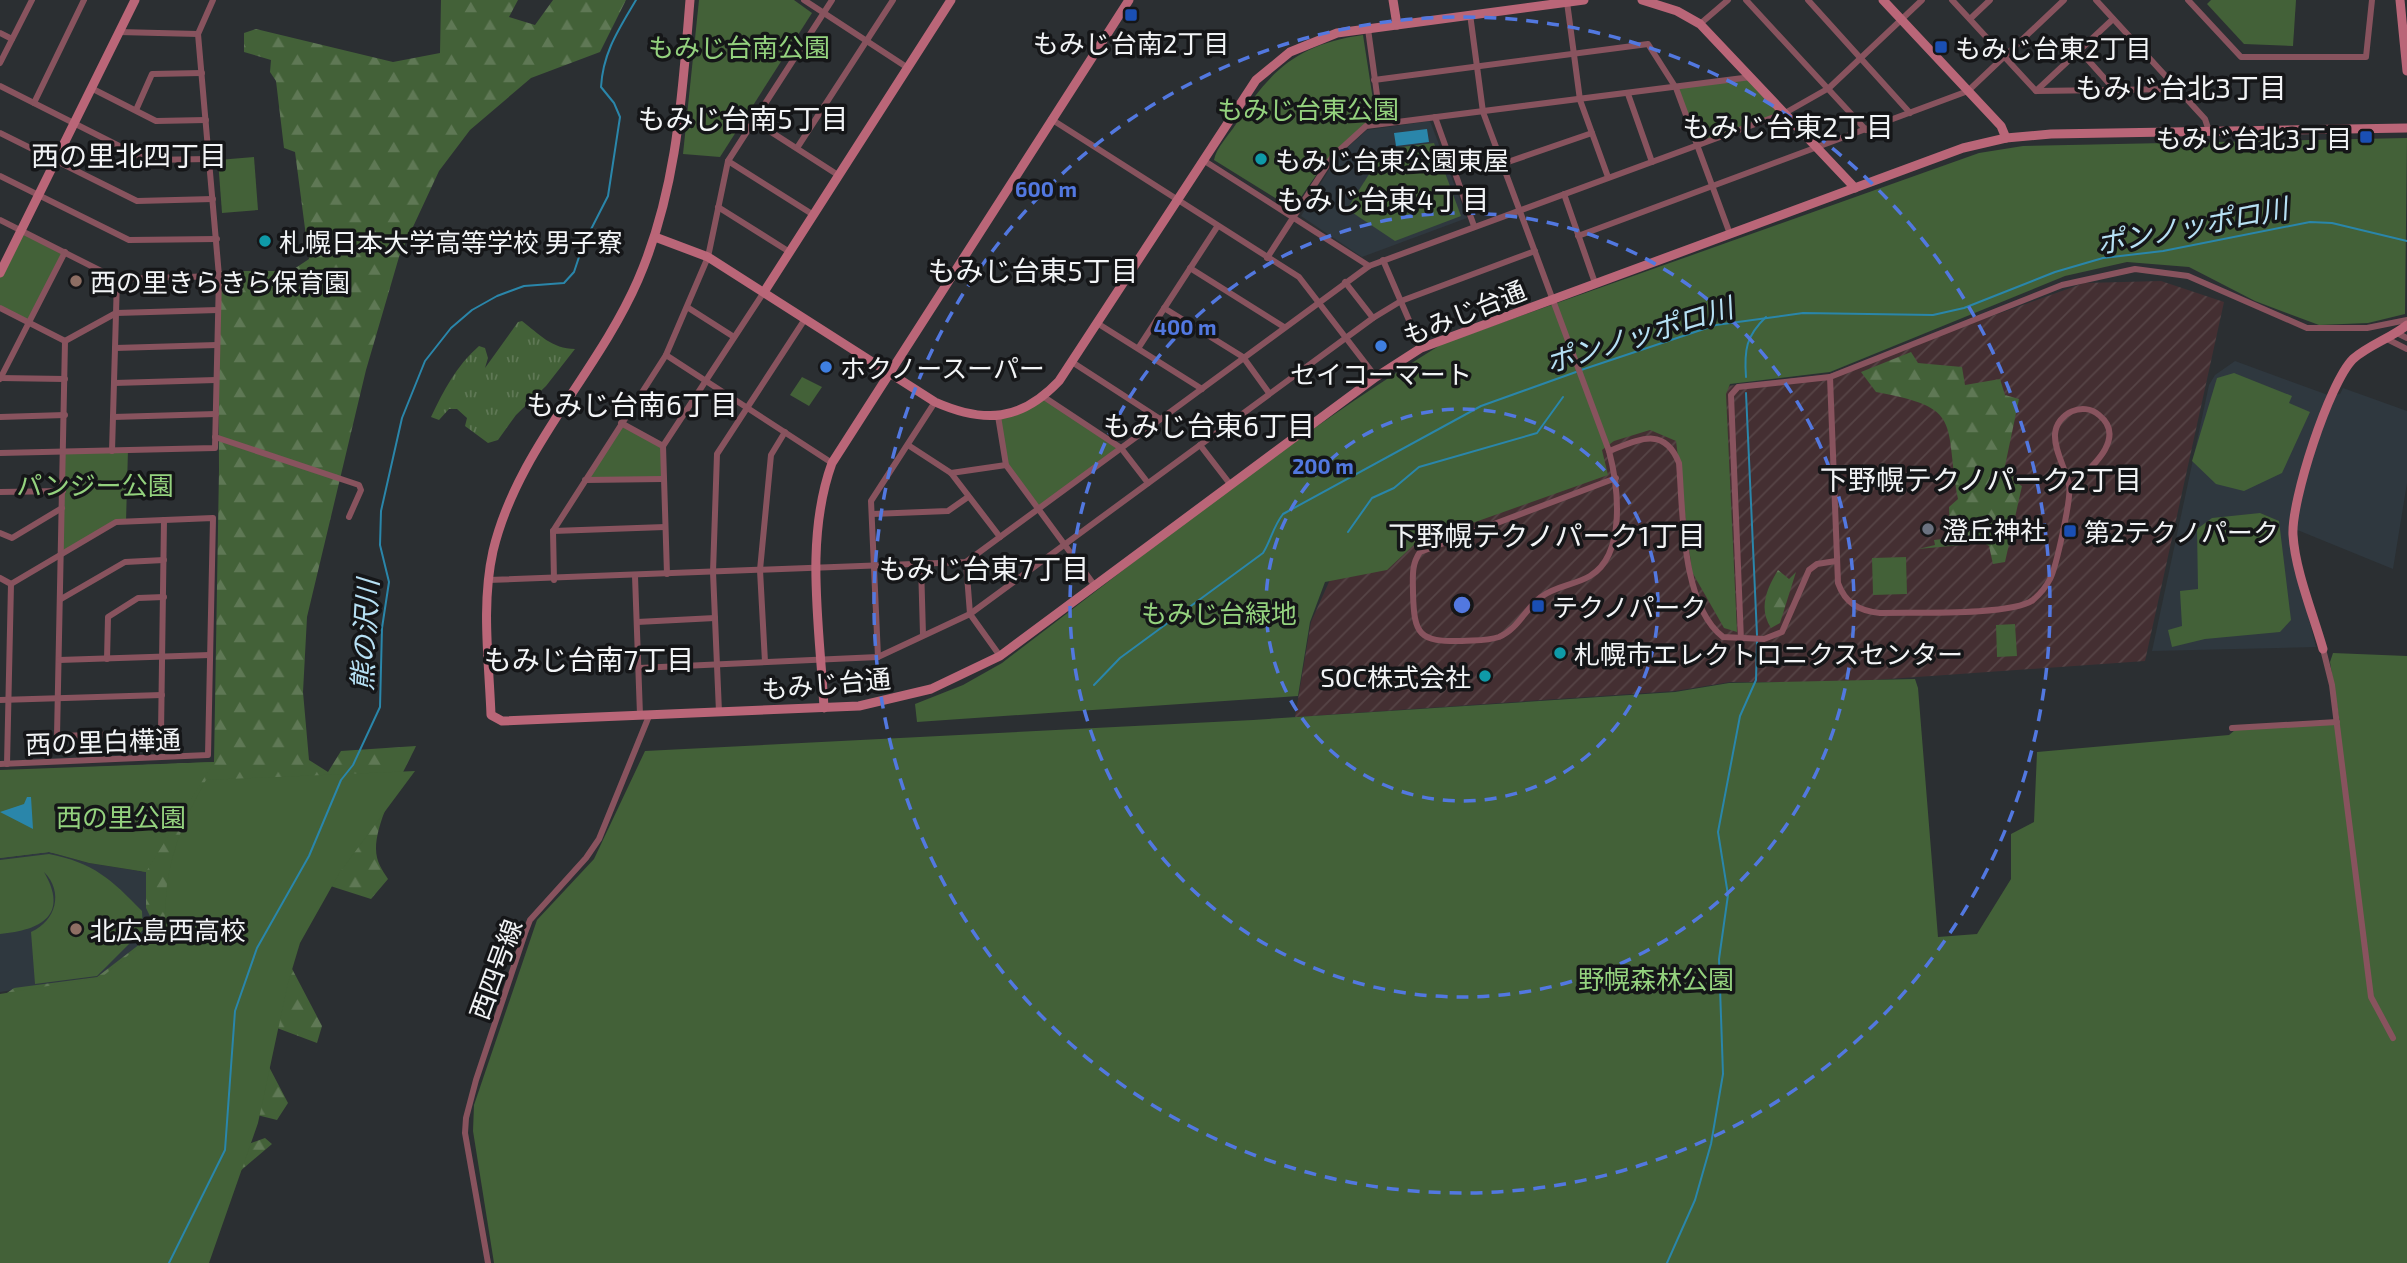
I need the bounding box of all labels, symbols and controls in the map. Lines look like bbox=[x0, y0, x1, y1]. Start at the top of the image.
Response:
marker: もみじ台南2丁目 bbox=[1123, 7, 1139, 23]
place label: もみじ台南2丁目 bbox=[1033, 27, 1229, 58]
park label: もみじ台南公園 bbox=[648, 31, 830, 62]
place label: もみじ台東2丁目 bbox=[1955, 32, 2152, 63]
marker: もみじ台東2丁目 bbox=[1933, 39, 1949, 55]
district label: もみじ台北3丁目 bbox=[2075, 70, 2287, 104]
park label: もみじ台東公園 bbox=[1217, 93, 1399, 124]
district label: もみじ台南5丁目 bbox=[637, 101, 849, 135]
district label: もみじ台東2丁目 bbox=[1682, 109, 1894, 143]
place label: もみじ台北3丁目 bbox=[2156, 122, 2352, 153]
marker: もみじ台北3丁目 bbox=[2358, 129, 2374, 145]
district label: 西の里北四丁目 bbox=[31, 138, 227, 172]
place label: もみじ台東公園東屋 bbox=[1275, 144, 1509, 175]
marker: もみじ台東公園東屋 bbox=[1253, 151, 1269, 167]
text: 600 m bbox=[1015, 176, 1077, 201]
district label: もみじ台東4丁目 bbox=[1276, 182, 1490, 216]
water label: ポンノッポロ川 bbox=[2094, 189, 2293, 260]
place label: 札幌日本大学高等学校 男子寮 bbox=[279, 226, 623, 257]
marker: 札幌日本大学高等学校 男子寮 bbox=[257, 233, 273, 249]
district label: もみじ台東5丁目 bbox=[927, 253, 1139, 287]
place label: 西の里きらきら保育園 bbox=[90, 266, 350, 297]
marker: 西の里きらきら保育園 bbox=[68, 273, 84, 289]
street label: もみじ台通 bbox=[1398, 273, 1530, 351]
water label: ポンノッポロ川 bbox=[1541, 289, 1740, 379]
text: 400 m bbox=[1154, 314, 1216, 339]
marker: セイコーマート bbox=[1373, 338, 1389, 354]
place label: ホクノースーパー bbox=[840, 352, 1045, 383]
place label: セイコーマート bbox=[1290, 358, 1472, 389]
marker: ホクノースーパー bbox=[818, 359, 834, 375]
district label: もみじ台南6丁目 bbox=[526, 387, 738, 421]
district label: もみじ台東6丁目 bbox=[1103, 408, 1315, 442]
text: 200 m bbox=[1292, 453, 1354, 478]
district label: 下野幌テクノパーク2丁目 bbox=[1820, 462, 2142, 496]
park label: パンジー公園 bbox=[16, 469, 174, 500]
place label: 澄丘神社 bbox=[1942, 514, 2046, 545]
place label: 第2テクノパーク bbox=[2084, 516, 2279, 547]
district label: 下野幌テクノパーク1丁目 bbox=[1388, 518, 1706, 552]
marker: 澄丘神社 bbox=[1920, 521, 1936, 537]
marker: 第2テクノパーク bbox=[2062, 523, 2078, 539]
district label: もみじ台東7丁目 bbox=[879, 551, 1089, 585]
water label: 熊の沢川 bbox=[344, 575, 384, 692]
place label: テクノパーク bbox=[1552, 591, 1706, 622]
centre of rings bbox=[1450, 593, 1474, 617]
park label: もみじ台緑地 bbox=[1141, 597, 1297, 628]
marker: テクノパーク bbox=[1530, 598, 1546, 614]
place label: 札幌市エレクトロニクスセンター bbox=[1574, 638, 1963, 669]
district label: もみじ台南7丁目 bbox=[484, 642, 694, 676]
marker: 札幌市エレクトロニクスセンター bbox=[1552, 645, 1568, 661]
place label: SOC株式会社 bbox=[1320, 661, 1471, 692]
street label: もみじ台通 bbox=[760, 662, 892, 704]
marker: SOC株式会社 bbox=[1477, 668, 1493, 684]
street label: 西の里白樺通 bbox=[24, 723, 182, 759]
park label: 西の里公園 bbox=[56, 801, 186, 832]
place label: 北広島西高校 bbox=[90, 914, 246, 945]
street label: 西四号線 bbox=[463, 915, 527, 1023]
marker: 北広島西高校 bbox=[68, 921, 84, 937]
park label: 野幌森林公園 bbox=[1578, 963, 1734, 994]

